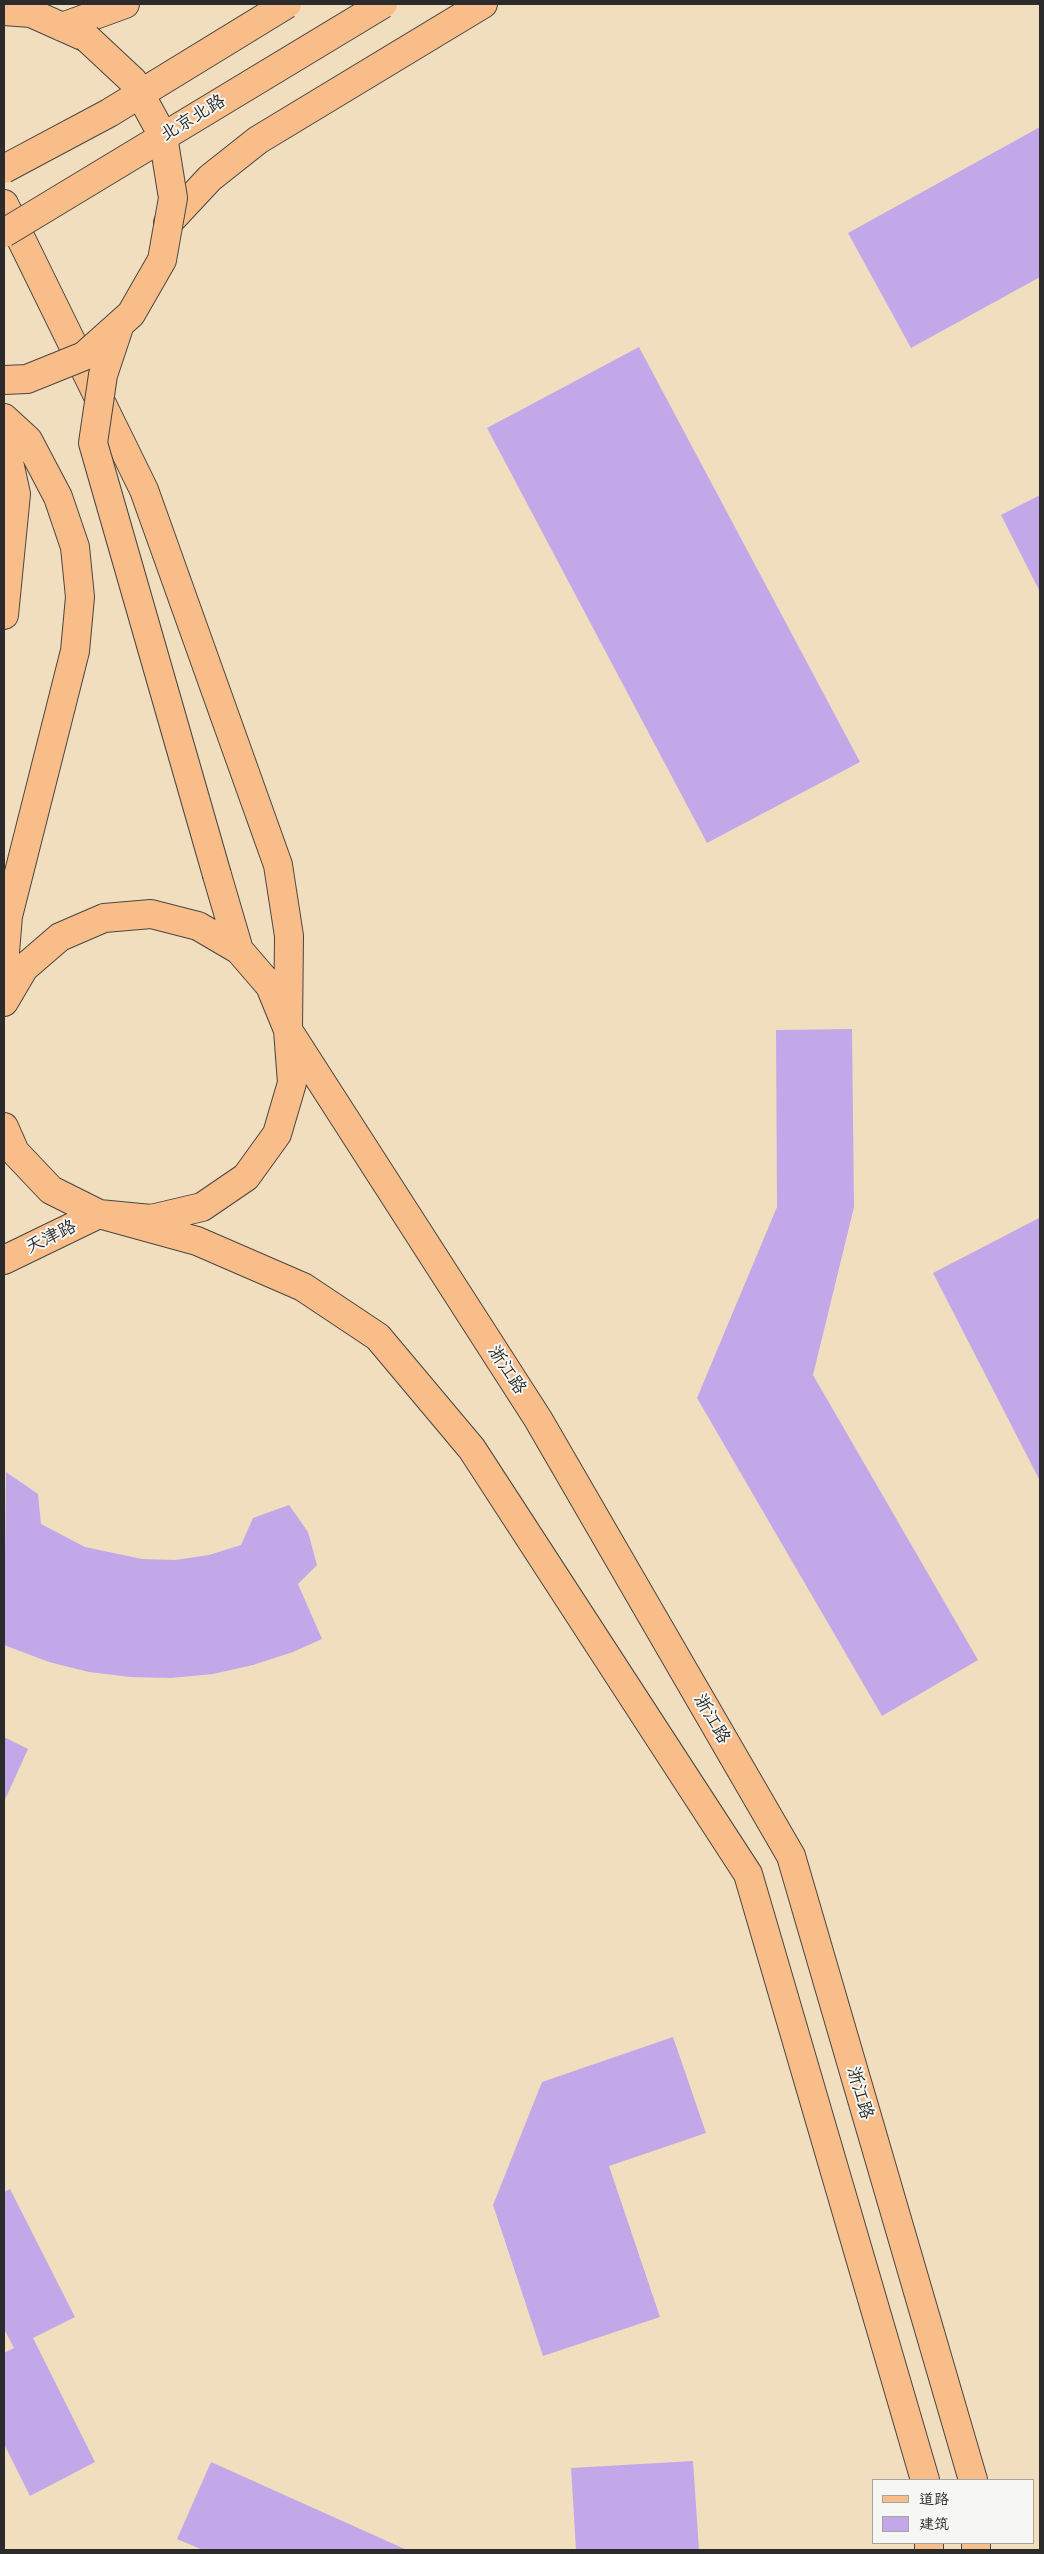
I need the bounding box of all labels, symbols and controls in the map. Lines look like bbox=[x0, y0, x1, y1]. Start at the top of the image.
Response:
street label: 北京北路 bbox=[157, 90, 229, 146]
street label: 天津路 bbox=[22, 1215, 80, 1259]
street label: 浙江路 bbox=[483, 1341, 531, 1399]
street label: 浙江路 bbox=[689, 1690, 735, 1748]
street label: 浙江路 bbox=[842, 2064, 878, 2122]
legend bbox=[872, 2479, 1034, 2544]
text: 道路 bbox=[919, 2490, 949, 2508]
text: 建筑 bbox=[919, 2515, 949, 2533]

